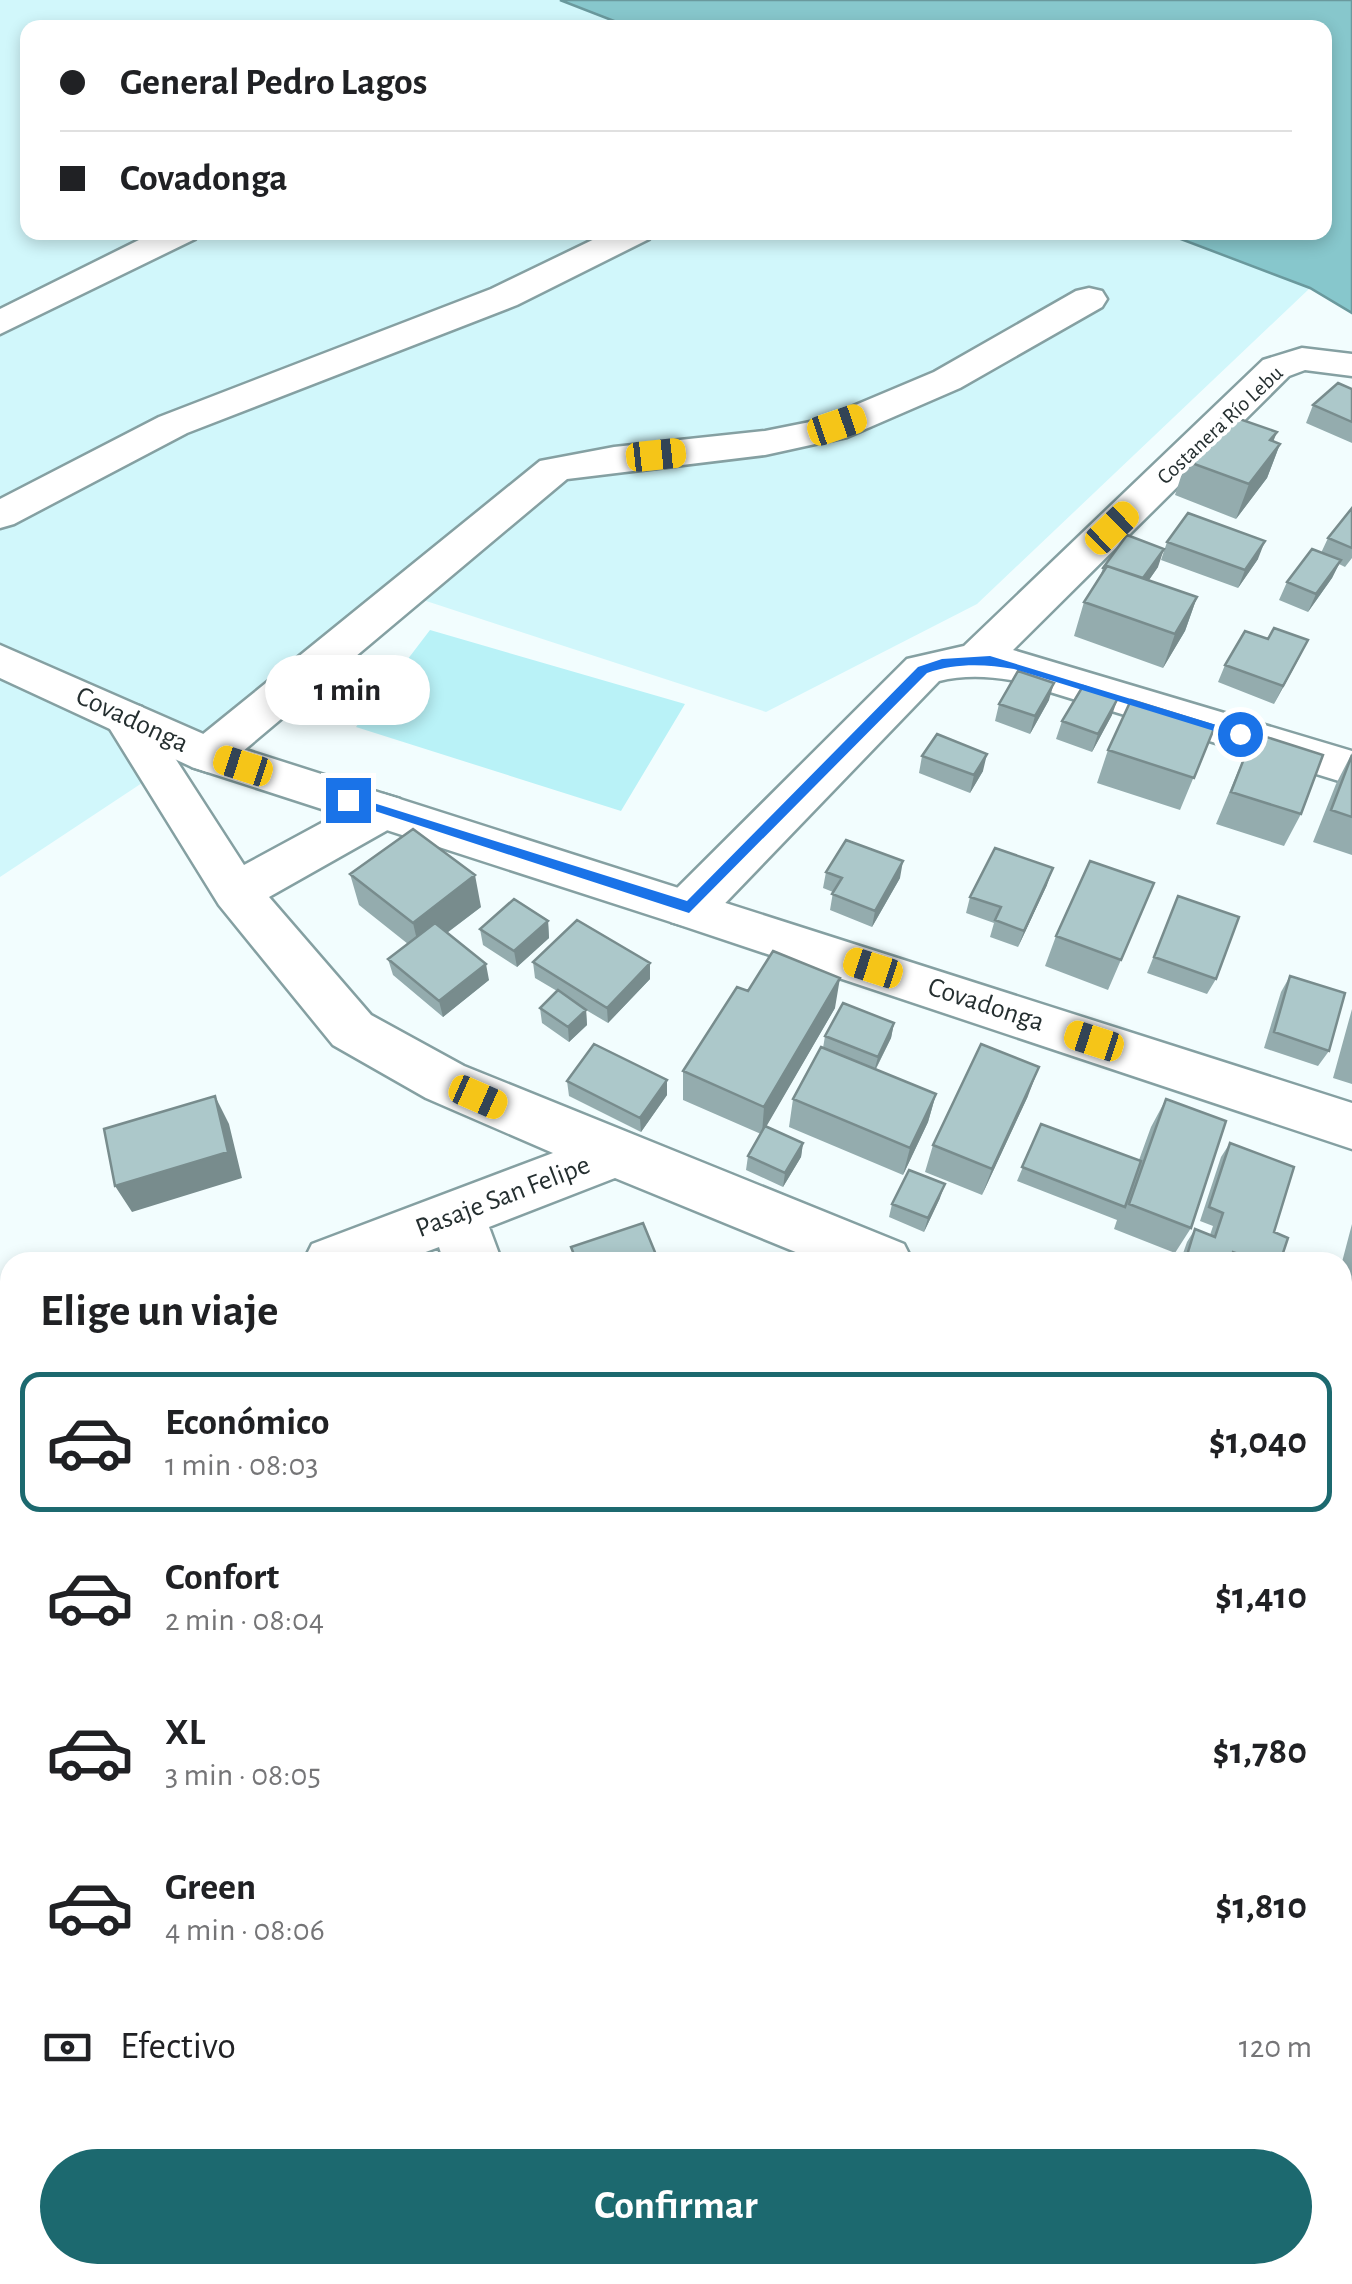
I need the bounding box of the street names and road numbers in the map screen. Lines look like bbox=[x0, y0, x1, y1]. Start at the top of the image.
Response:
street label: Costanera Río Lebu bbox=[1153, 362, 1287, 488]
street label: Covadonga bbox=[72, 682, 192, 758]
street label: Covadonga bbox=[924, 973, 1048, 1037]
street label: Pasaje San Felipe bbox=[412, 1151, 594, 1243]

